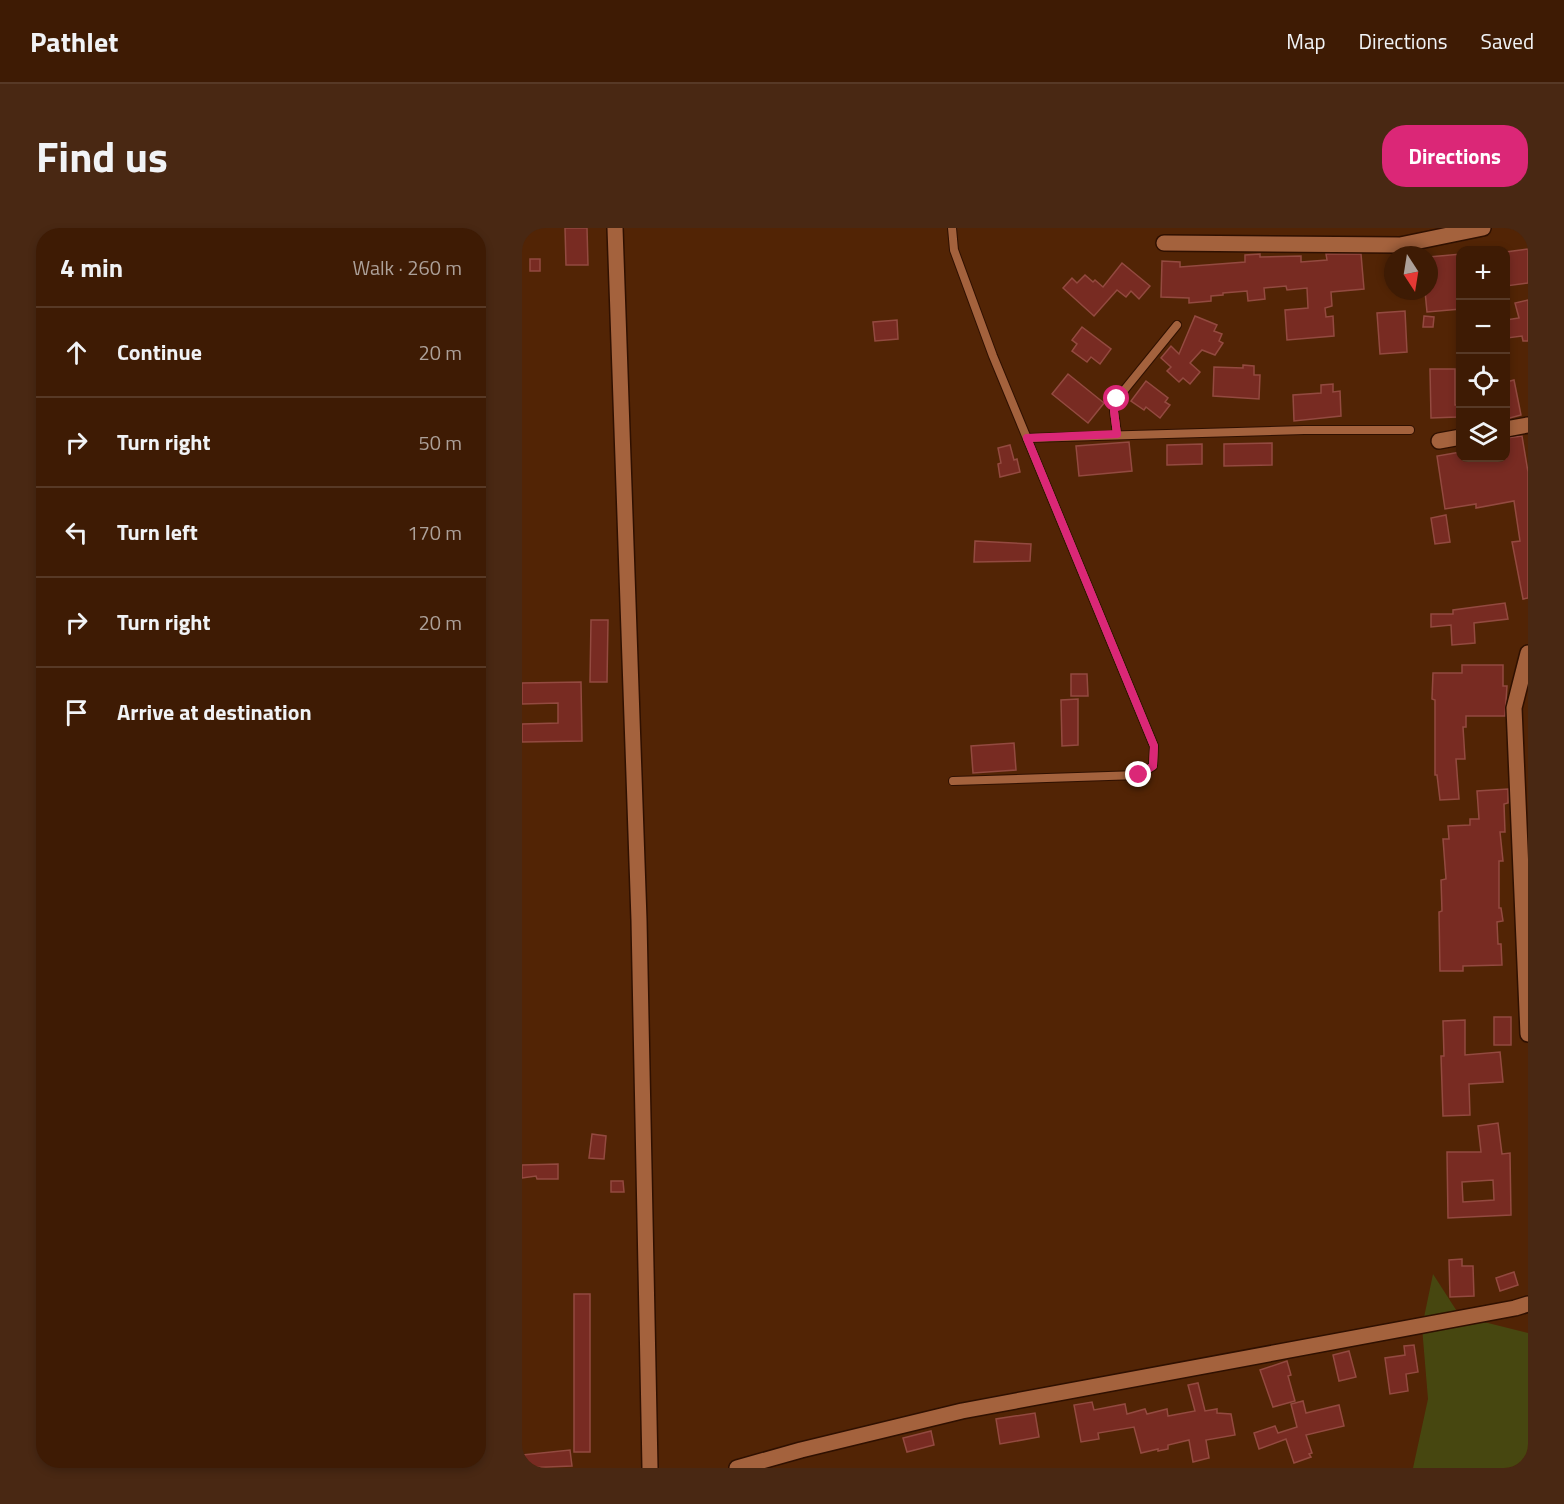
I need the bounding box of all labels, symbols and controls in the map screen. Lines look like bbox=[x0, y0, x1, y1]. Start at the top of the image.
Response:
text: Pathlet bbox=[30, 20, 118, 63]
text: Map bbox=[1286, 25, 1326, 57]
text: Directions bbox=[1359, 25, 1448, 57]
text: Saved bbox=[1481, 25, 1534, 57]
text: Find us bbox=[36, 124, 168, 188]
button: Directions bbox=[1382, 125, 1528, 187]
north arrow bbox=[1384, 246, 1438, 300]
map controls bbox=[1456, 246, 1510, 462]
button: + bbox=[1456, 246, 1510, 300]
text: 4 min bbox=[60, 248, 123, 287]
text: Walk · 260 m bbox=[353, 252, 462, 283]
button: − bbox=[1456, 300, 1510, 354]
text: Continue bbox=[117, 335, 202, 369]
icon: ahead bbox=[60, 336, 93, 369]
text: 20 m bbox=[418, 337, 462, 368]
button: locate bbox=[1456, 354, 1510, 408]
route start bbox=[1103, 385, 1129, 411]
button: layers bbox=[1456, 408, 1510, 462]
text: Turn right bbox=[117, 425, 211, 459]
icon: right bbox=[60, 426, 93, 459]
text: 50 m bbox=[418, 427, 462, 458]
text: Turn left bbox=[117, 515, 198, 549]
icon: left bbox=[60, 516, 93, 549]
text: 170 m bbox=[407, 517, 462, 548]
text: Turn right bbox=[117, 605, 211, 639]
icon: right bbox=[60, 606, 93, 639]
text: 20 m bbox=[418, 607, 462, 638]
text: Arrive at destination bbox=[117, 695, 312, 729]
icon: arrive bbox=[60, 696, 93, 729]
route end bbox=[1125, 761, 1151, 787]

